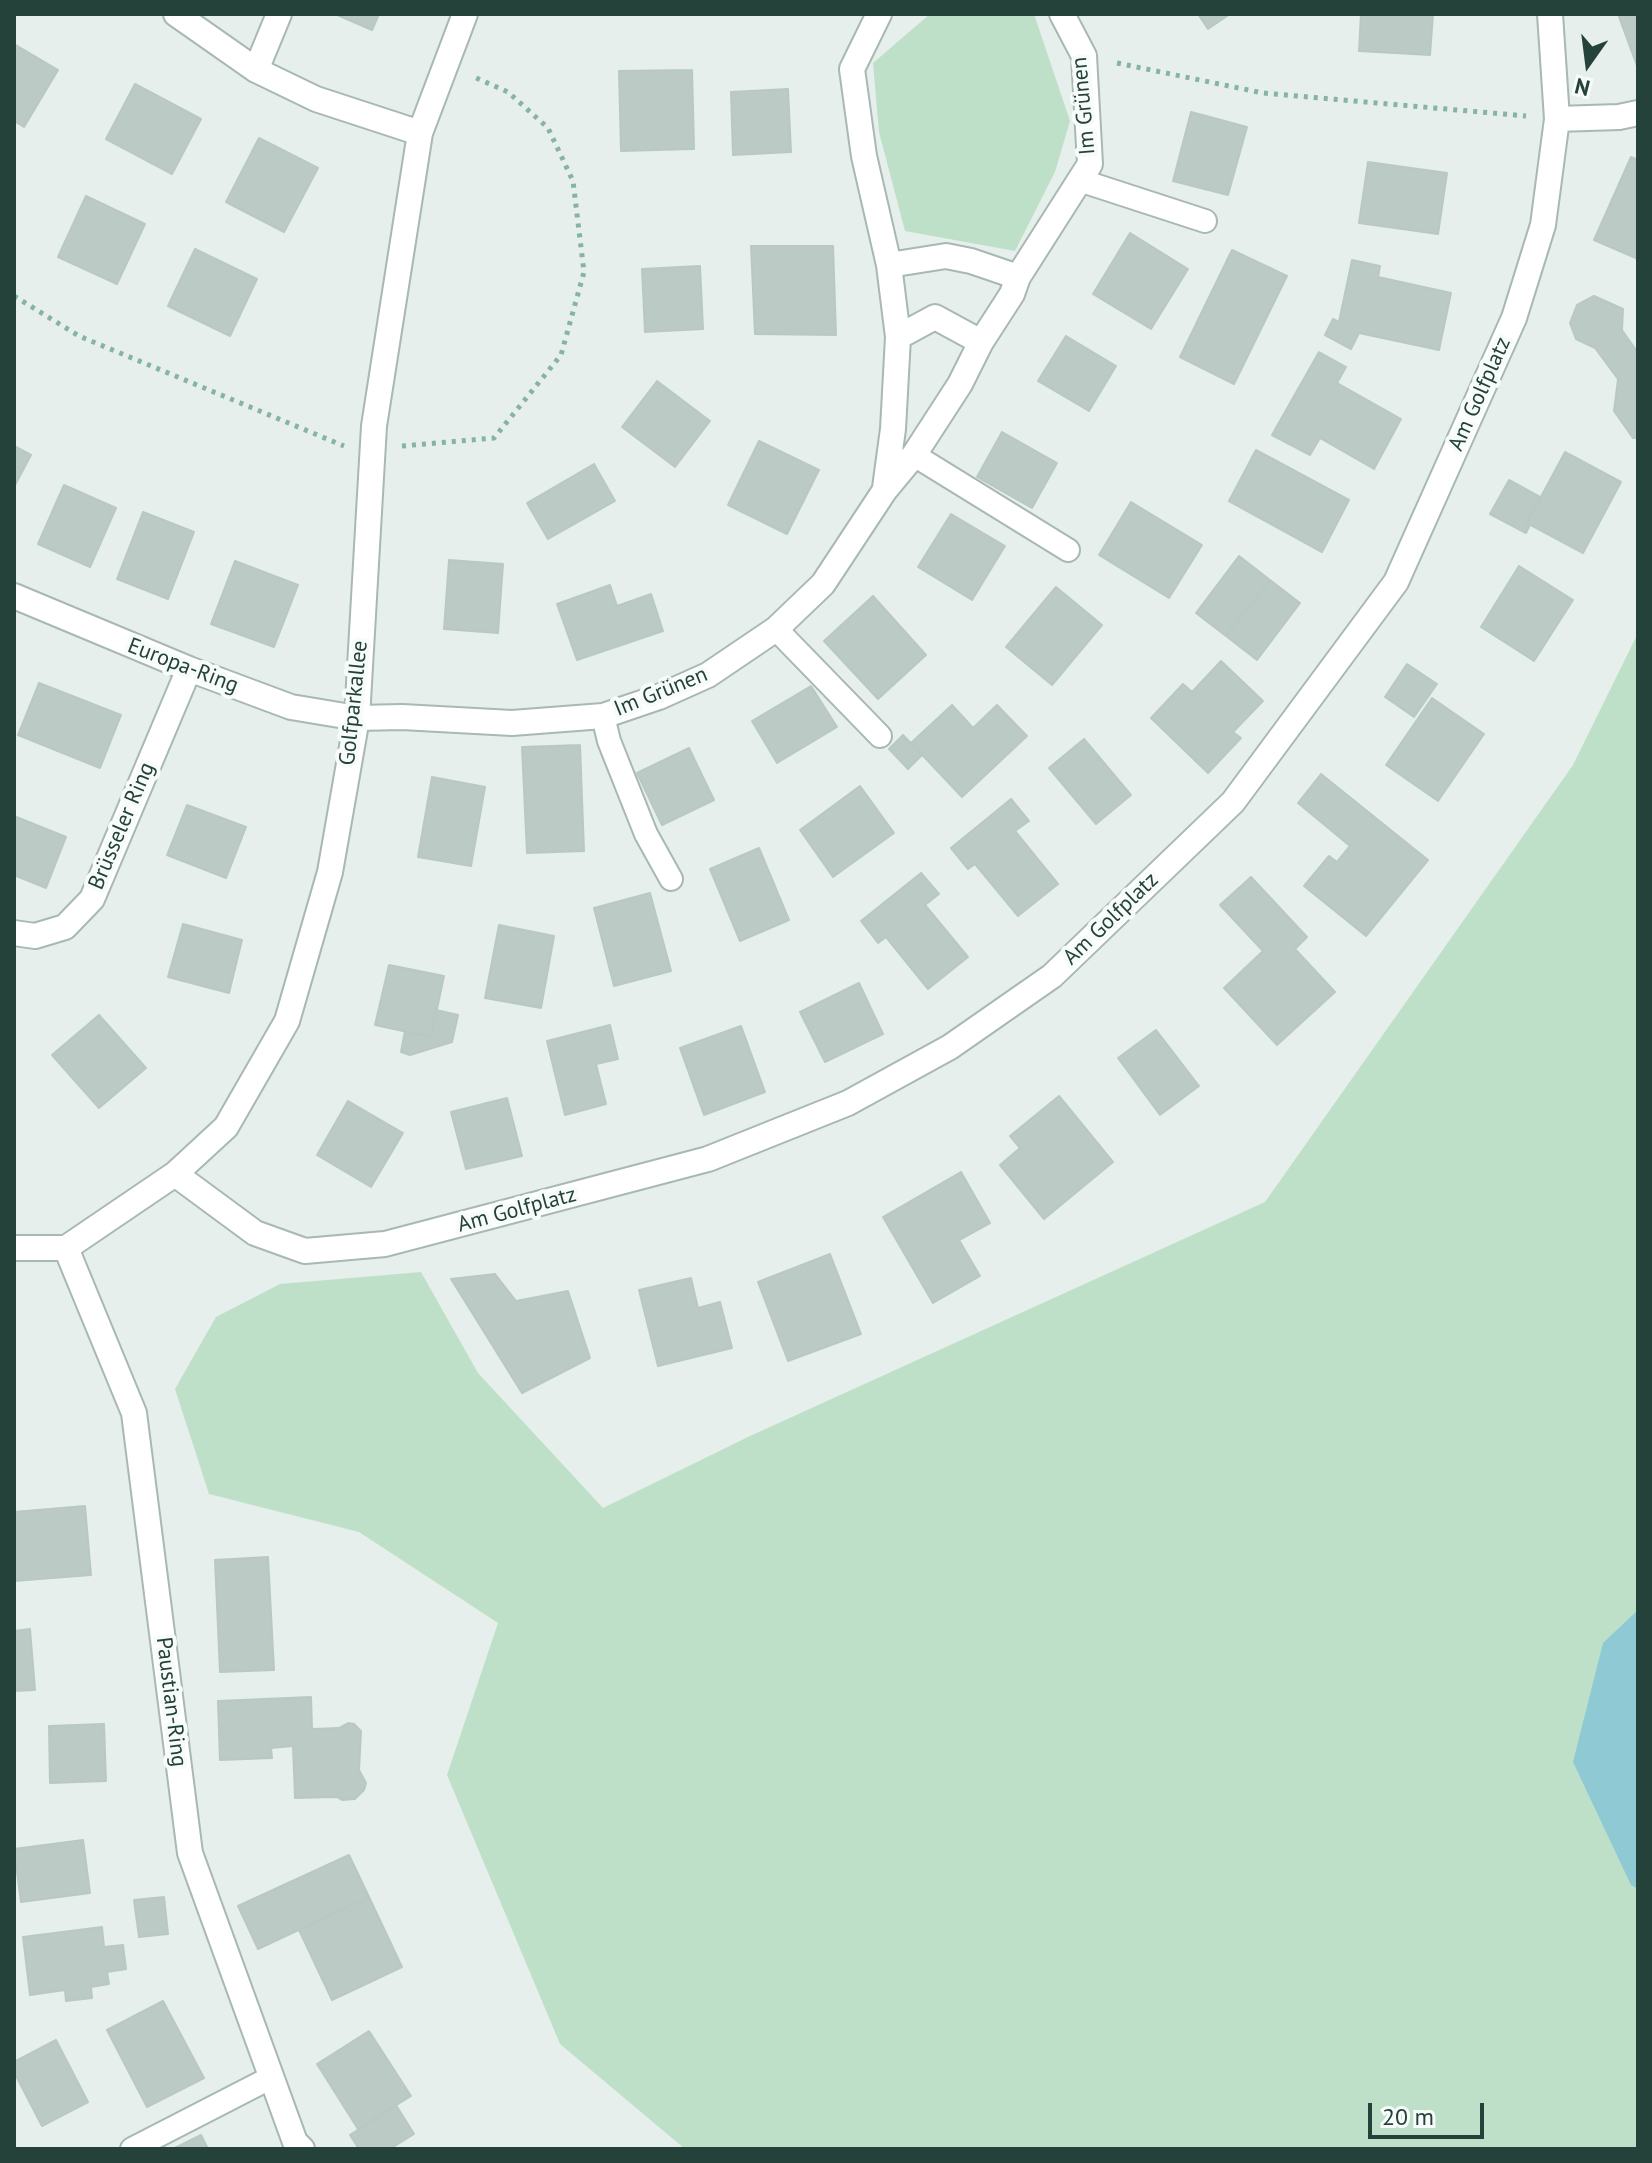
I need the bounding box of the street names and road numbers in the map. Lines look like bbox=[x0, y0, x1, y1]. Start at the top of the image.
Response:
street label: Im Grünen bbox=[1067, 56, 1101, 156]
street label: Am Golfplatz bbox=[1443, 333, 1517, 455]
street label: Europa-Ring bbox=[124, 633, 242, 699]
street label: Golfparkallee bbox=[334, 639, 374, 767]
street label: Im Grünen bbox=[611, 661, 711, 723]
street label: Brüsseler Ring bbox=[83, 758, 161, 894]
street label: Am Golfplatz bbox=[1058, 867, 1164, 971]
street label: Am Golfplatz bbox=[455, 1181, 579, 1239]
street label: Paustian-Ring bbox=[150, 1636, 192, 1768]

